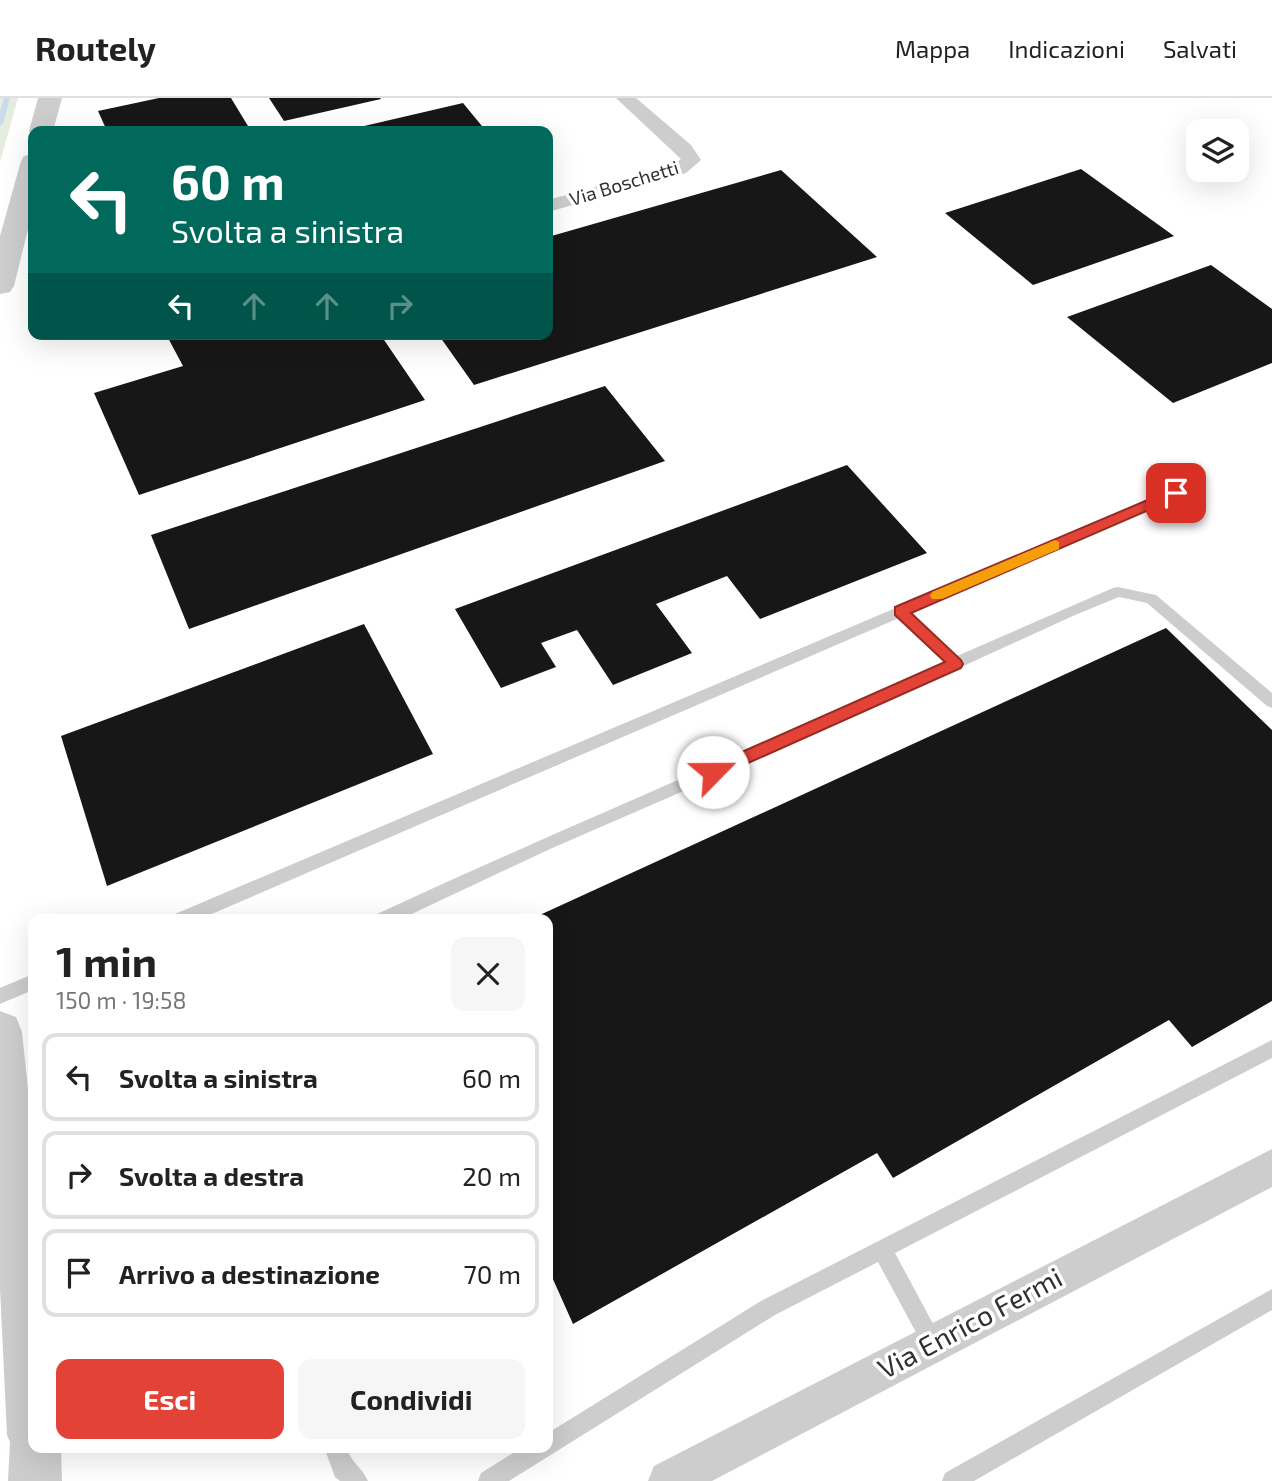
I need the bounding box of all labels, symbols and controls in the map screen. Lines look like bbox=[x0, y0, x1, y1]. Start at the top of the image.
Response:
text: Routely bbox=[35, 28, 156, 68]
text: Mappa bbox=[895, 34, 970, 63]
text: Indicazioni bbox=[1008, 34, 1125, 63]
text: Salvati bbox=[1163, 34, 1237, 63]
map controls bbox=[1186, 119, 1249, 182]
button: layers bbox=[1186, 119, 1249, 182]
text: 60 m bbox=[171, 151, 285, 210]
icon: left bbox=[56, 154, 147, 245]
street label: Via Boschetti bbox=[567, 155, 681, 210]
text: Svolta a sinistra bbox=[171, 211, 404, 249]
icon: left bbox=[162, 287, 200, 325]
icon: ahead bbox=[235, 287, 273, 325]
icon: ahead bbox=[308, 287, 346, 325]
icon: right bbox=[381, 287, 419, 325]
pin bbox=[1146, 463, 1206, 523]
icon: arrive bbox=[1157, 474, 1195, 512]
position arrow bbox=[676, 735, 750, 809]
text: 1 min bbox=[56, 935, 157, 985]
button: close bbox=[451, 937, 525, 1011]
text: 150 m · 19:58 bbox=[56, 986, 186, 1014]
icon: left bbox=[60, 1058, 98, 1096]
text: Svolta a sinistra bbox=[119, 1062, 318, 1093]
text: 60 m bbox=[462, 1062, 521, 1093]
icon: right bbox=[60, 1156, 98, 1194]
text: Svolta a destra bbox=[119, 1160, 304, 1191]
text: 20 m bbox=[462, 1160, 521, 1191]
icon: arrive bbox=[60, 1254, 98, 1292]
text: Arrivo a destinazione bbox=[119, 1258, 380, 1289]
text: 70 m bbox=[463, 1258, 521, 1289]
street label: Via Enrico Fermi bbox=[872, 1259, 1067, 1385]
button: Esci bbox=[56, 1359, 284, 1439]
button: Condividi bbox=[298, 1359, 525, 1439]

